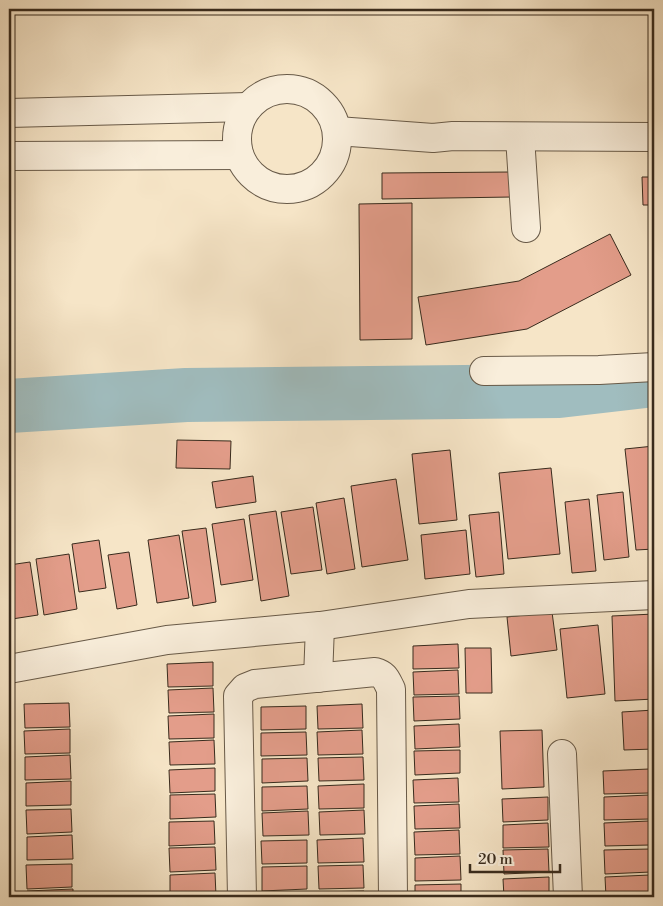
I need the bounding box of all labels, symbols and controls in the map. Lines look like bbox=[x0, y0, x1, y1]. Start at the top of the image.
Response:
scale bar bbox=[470, 841, 560, 873]
text: 20 m bbox=[478, 850, 513, 869]

